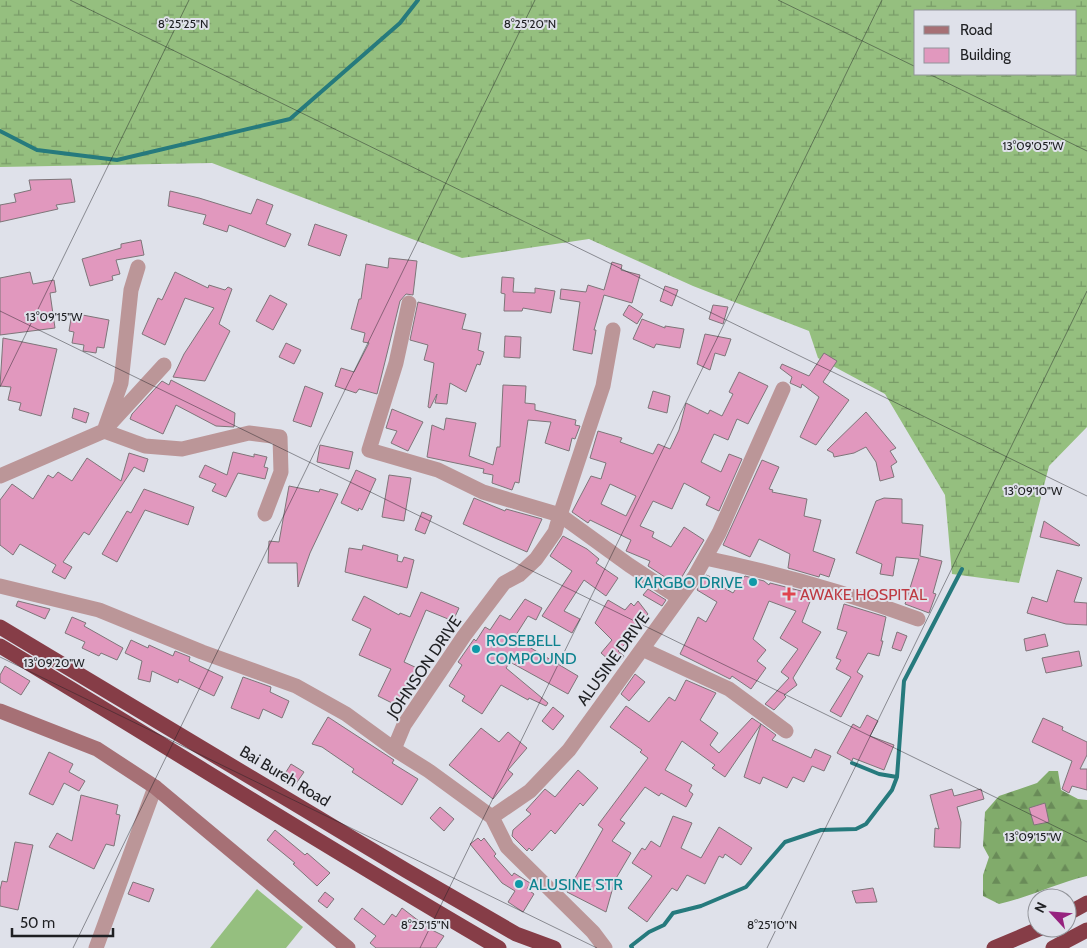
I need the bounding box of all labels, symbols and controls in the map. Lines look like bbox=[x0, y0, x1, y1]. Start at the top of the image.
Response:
legend bbox=[914, 10, 1077, 75]
text: 8°25'25"N bbox=[158, 16, 208, 31]
text: 8°25'20"N bbox=[504, 16, 556, 31]
text: Road bbox=[960, 21, 993, 39]
text: Building bbox=[960, 46, 1011, 64]
text: 13°09'05"W bbox=[1002, 138, 1064, 153]
text: 13°09'15"W bbox=[26, 309, 83, 324]
text: 13°09'10"W bbox=[1004, 483, 1063, 498]
place label: KARGBO DRIVE bbox=[634, 573, 743, 592]
marker: KARGBO DRIVE bbox=[747, 576, 759, 588]
place label: AWAKE HOSPITAL bbox=[800, 585, 927, 604]
marker: AWAKE HOSPITAL bbox=[782, 587, 796, 601]
street label: ALUSINE DRIVE bbox=[573, 609, 653, 709]
street label: JOHNSON DRIVE bbox=[382, 612, 465, 723]
place label: ROSEBELL COMPOUND bbox=[486, 631, 577, 668]
marker: ROSEBELL COMPOUND bbox=[470, 643, 482, 655]
text: 13°09'20"W bbox=[23, 655, 85, 670]
street label: Bai Bureh Road bbox=[236, 742, 334, 810]
text: 13°09'15"W bbox=[1005, 829, 1062, 844]
place label: ALUSINE STR bbox=[529, 875, 623, 894]
marker: ALUSINE STR bbox=[513, 878, 525, 890]
north arrow bbox=[1027, 888, 1077, 938]
text: N bbox=[1030, 899, 1051, 916]
scale bar bbox=[12, 906, 114, 938]
text: 50 m bbox=[20, 914, 55, 932]
text: 8°25'15"N bbox=[401, 917, 449, 932]
text: 8°25'10"N bbox=[747, 917, 797, 932]

